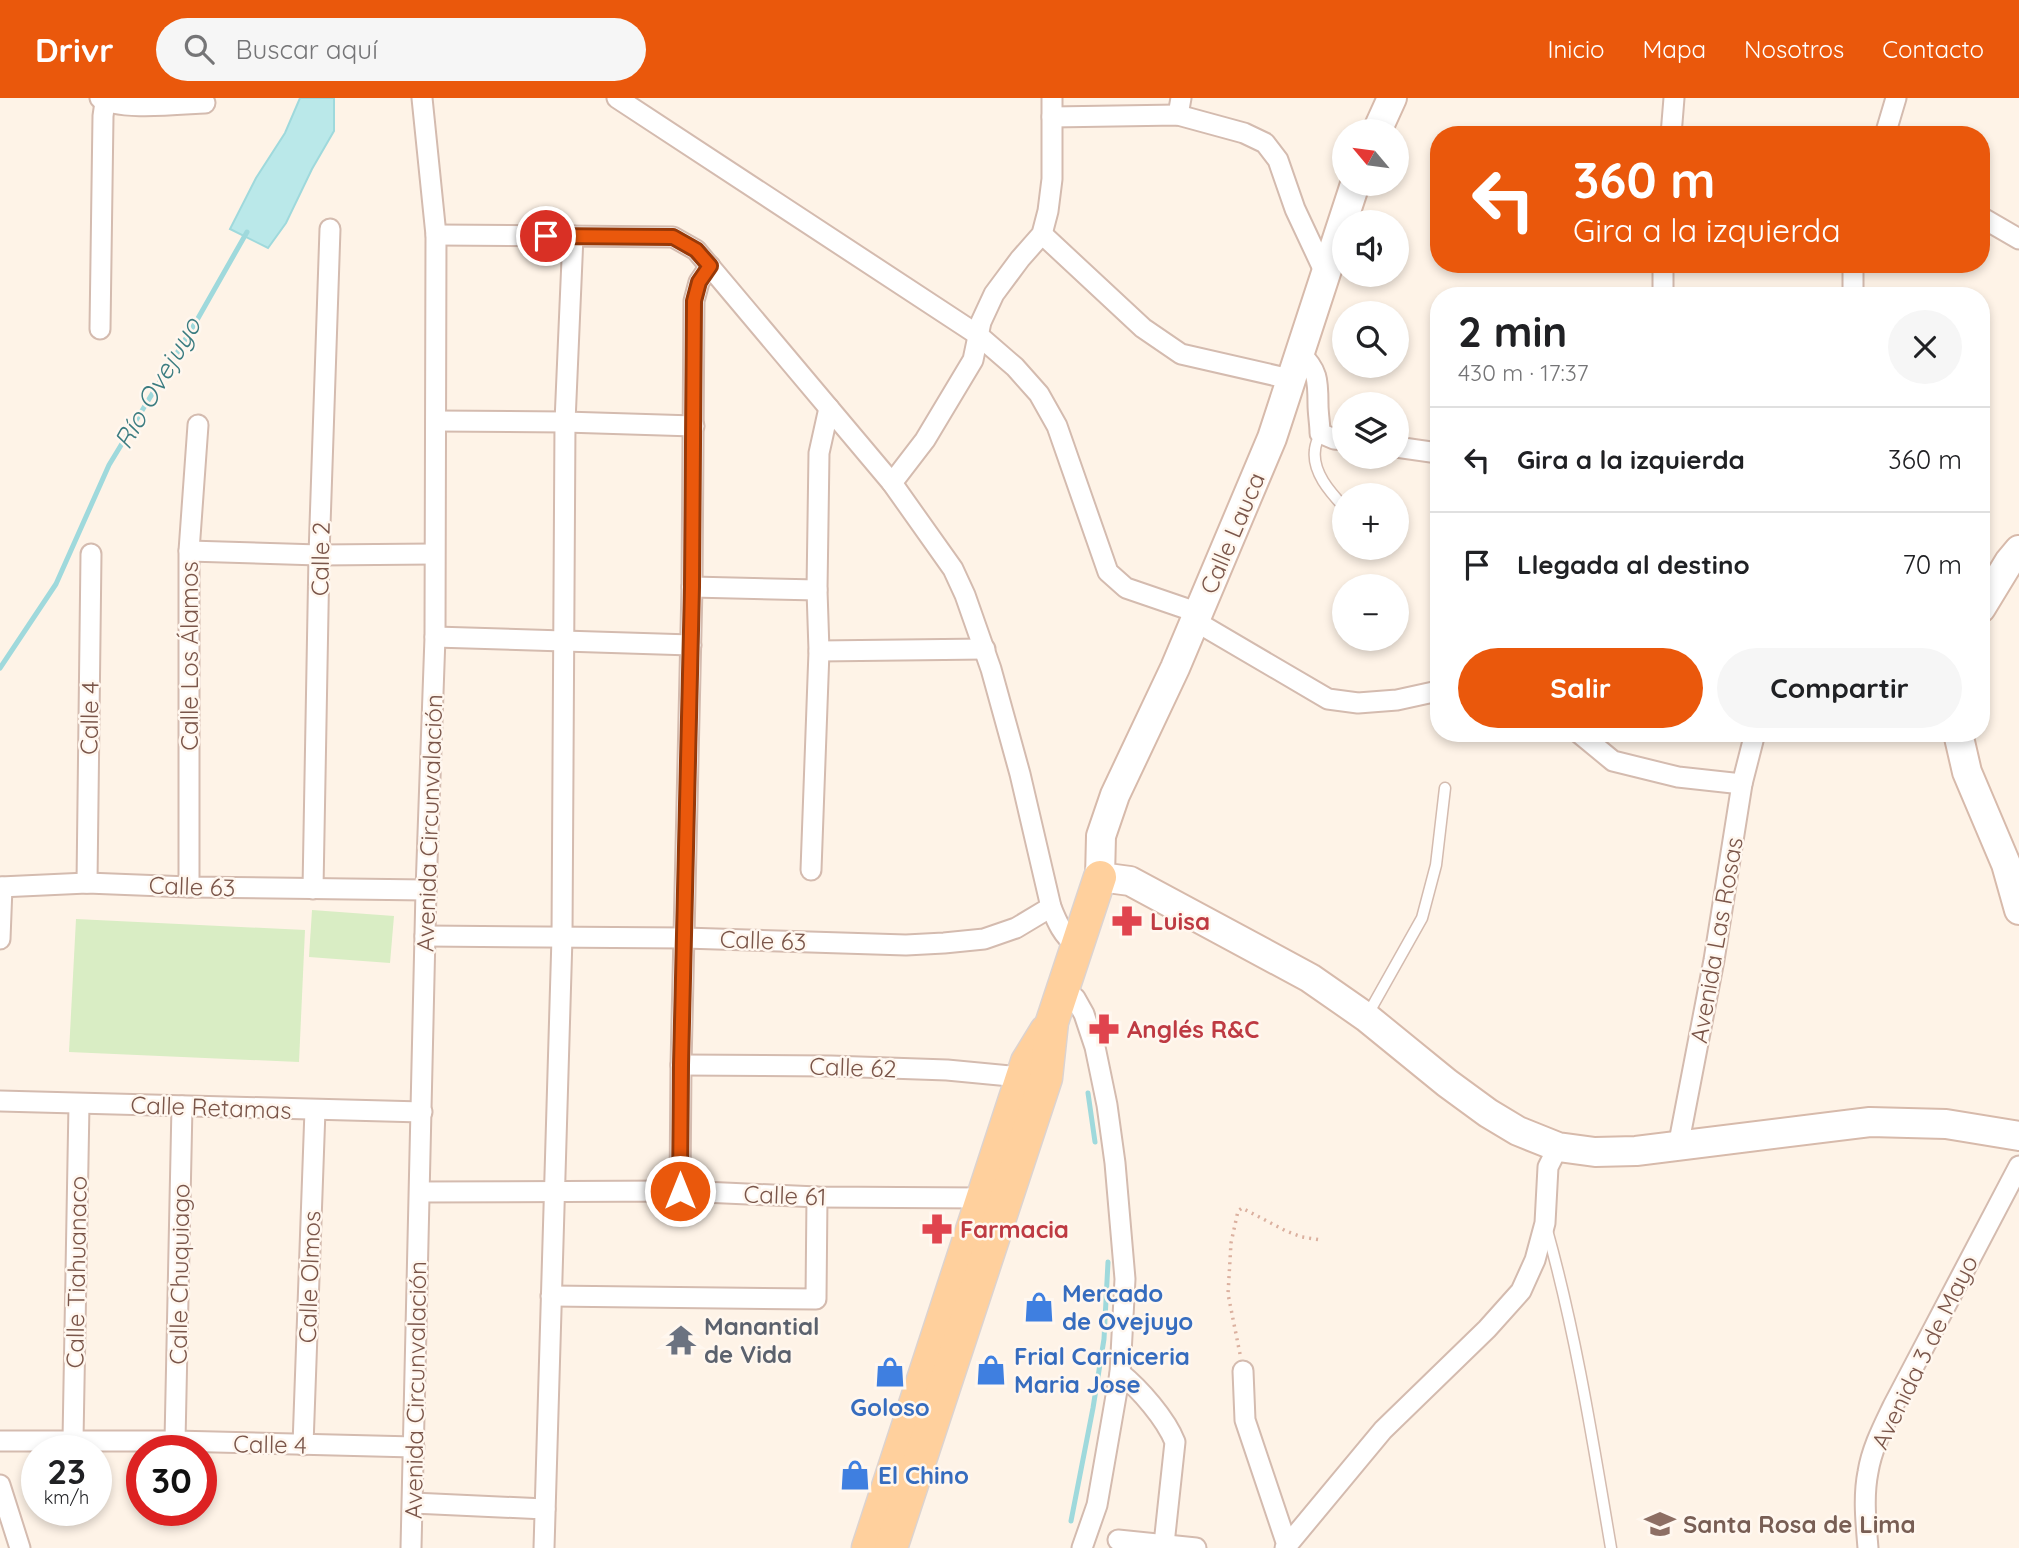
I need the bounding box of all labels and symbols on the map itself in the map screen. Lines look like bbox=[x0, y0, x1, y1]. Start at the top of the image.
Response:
north arrow bbox=[1332, 119, 1409, 196]
pin bbox=[516, 206, 576, 266]
water label: Río Ovejuyo bbox=[106, 310, 208, 455]
street label: Calle Lauca bbox=[1193, 468, 1271, 598]
street label: Calle 2 bbox=[304, 522, 336, 596]
street label: Calle Los Álamos bbox=[174, 561, 204, 751]
street label: Calle 4 bbox=[73, 681, 105, 755]
street label: Avenida Circunvalación bbox=[410, 693, 448, 953]
street label: Avenida Las Rosas bbox=[1683, 835, 1749, 1045]
street label: Calle 63 bbox=[148, 869, 236, 903]
pharmacy icon: Luisa bbox=[1110, 904, 1144, 938]
place label: Luisa bbox=[1150, 906, 1210, 936]
street label: Calle 63 bbox=[719, 923, 807, 957]
pharmacy icon: Anglés R&C bbox=[1087, 1012, 1121, 1046]
place label: Anglés R&C bbox=[1127, 1014, 1259, 1044]
street label: Calle 62 bbox=[809, 1050, 897, 1084]
street label: Calle Retamas bbox=[130, 1089, 292, 1125]
position arrow bbox=[643, 1154, 717, 1228]
street label: Calle Tiahuanaco bbox=[59, 1176, 93, 1368]
street label: Calle 61 bbox=[743, 1179, 827, 1211]
street label: Calle Chuquiago bbox=[162, 1183, 196, 1365]
street label: Calle Olmos bbox=[292, 1210, 326, 1344]
pharmacy icon: Farmacia bbox=[920, 1212, 954, 1246]
place label: Farmacia bbox=[960, 1214, 1069, 1244]
street label: Avenida 3 de Mayo bbox=[1864, 1250, 1984, 1454]
street label: Avenida Circunvalación bbox=[398, 1261, 432, 1519]
place label: Mercado de Ovejuyo bbox=[1062, 1278, 1193, 1336]
shop icon: Mercado de Ovejuyo bbox=[1022, 1290, 1056, 1324]
place label: Manantial de Vida bbox=[704, 1311, 819, 1369]
temple icon: Manantial de Vida bbox=[664, 1323, 698, 1357]
place label: Frial Carniceria Maria Jose bbox=[1014, 1341, 1190, 1399]
shop icon: Frial Carniceria Maria Jose bbox=[974, 1353, 1008, 1387]
shop icon: Goloso bbox=[873, 1355, 907, 1389]
place label: Goloso bbox=[850, 1392, 930, 1422]
street label: Calle 4 bbox=[233, 1428, 307, 1460]
speed limit sign: 30 bbox=[126, 1435, 217, 1526]
shop icon: El Chino bbox=[838, 1458, 872, 1492]
place label: El Chino bbox=[878, 1460, 969, 1490]
school or university icon: Santa Rosa de Lima bbox=[1643, 1507, 1677, 1541]
place label: Santa Rosa de Lima bbox=[1683, 1509, 1916, 1539]

